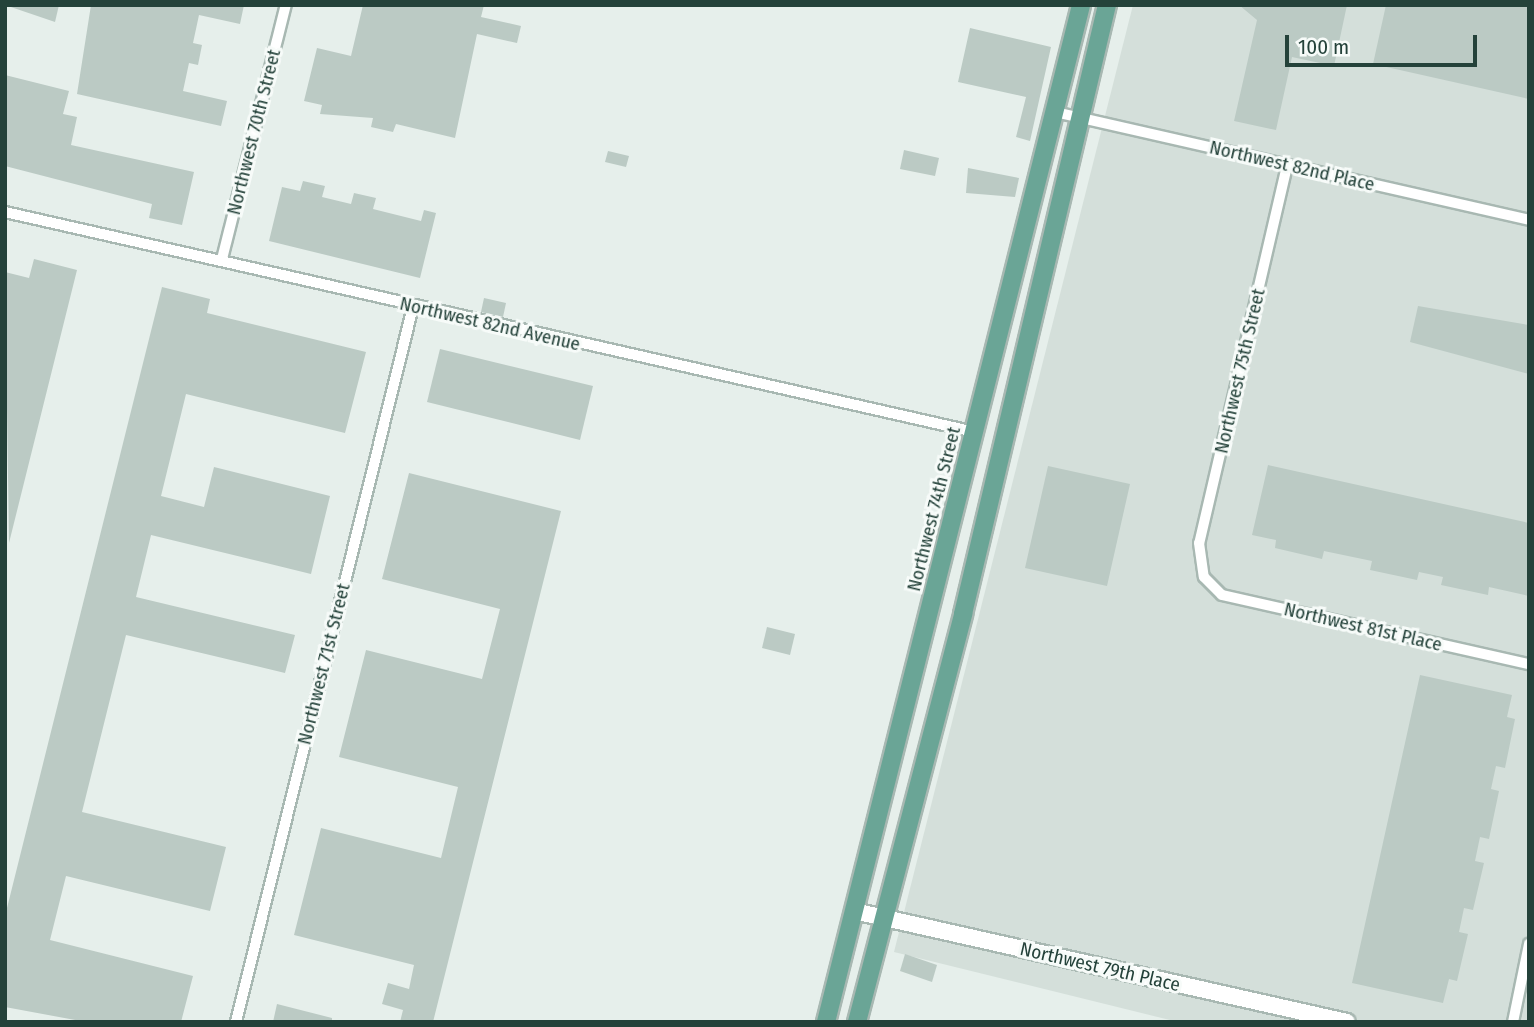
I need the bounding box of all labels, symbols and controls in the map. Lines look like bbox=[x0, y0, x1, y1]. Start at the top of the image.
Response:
scale bar bbox=[1289, 21, 1482, 65]
text: 100 m bbox=[1298, 34, 1349, 60]
street label: Northwest 70th Street bbox=[222, 47, 286, 217]
street label: Northwest 82nd Place bbox=[1207, 136, 1377, 196]
street label: Northwest 75th Street bbox=[1210, 286, 1270, 456]
street label: Northwest 82nd Avenue bbox=[398, 292, 582, 356]
street label: Northwest 74th Street bbox=[903, 424, 965, 594]
street label: Northwest 71st Street bbox=[293, 581, 355, 747]
street label: Northwest 81st Place bbox=[1282, 598, 1444, 656]
street label: Northwest 79th Place bbox=[1018, 938, 1182, 996]

